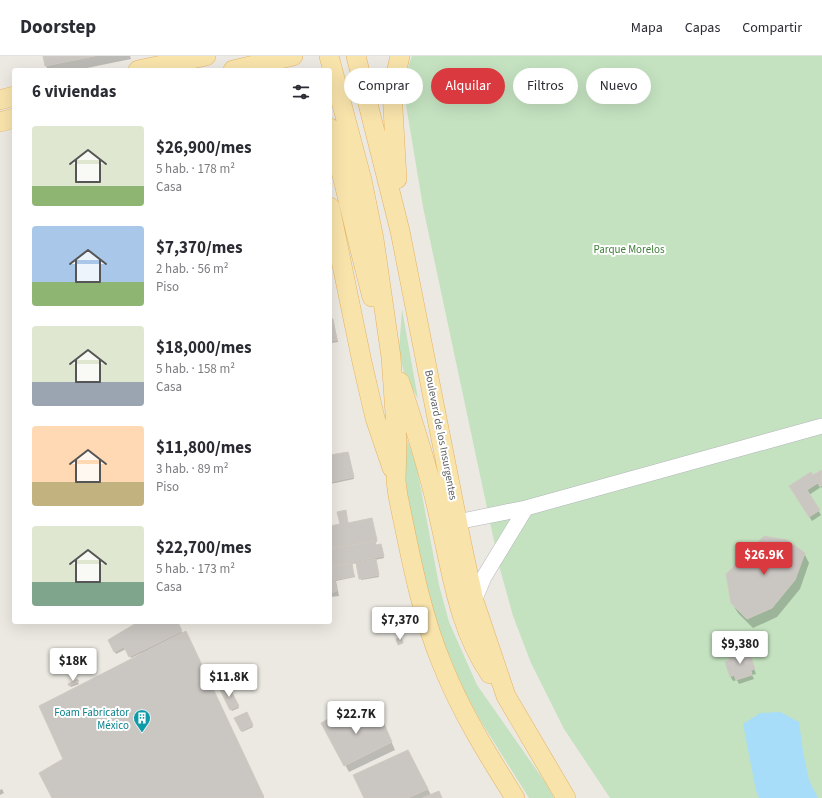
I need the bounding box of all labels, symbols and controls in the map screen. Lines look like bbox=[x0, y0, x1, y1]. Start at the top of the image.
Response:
text: Doorstep bbox=[20, 14, 96, 41]
text: Mapa bbox=[631, 18, 663, 38]
text: Capas bbox=[685, 18, 720, 38]
text: Compartir bbox=[742, 18, 802, 38]
chip: Comprar bbox=[344, 68, 423, 104]
chip: Alquilar bbox=[431, 68, 505, 104]
chip: Filtros bbox=[513, 68, 578, 104]
chip: Nuevo bbox=[586, 68, 651, 104]
text: 6 viviendas bbox=[32, 80, 116, 104]
icon: filters bbox=[290, 81, 312, 103]
text: $26,900/mes bbox=[156, 136, 252, 160]
icon: home bbox=[64, 142, 112, 190]
text: 5 hab. · 178 m² bbox=[156, 160, 235, 178]
text: Casa bbox=[156, 178, 182, 196]
text: $7,370/mes bbox=[156, 236, 243, 260]
icon: home bbox=[64, 242, 112, 290]
park label: Parque Morelos bbox=[593, 242, 665, 257]
text: 2 hab. · 56 m² bbox=[156, 260, 229, 278]
text: Piso bbox=[156, 278, 179, 296]
text: $18,000/mes bbox=[156, 336, 252, 360]
icon: home bbox=[64, 342, 112, 390]
text: 5 hab. · 158 m² bbox=[156, 360, 235, 378]
street label: Boulevard de los Insurgentes bbox=[421, 369, 461, 502]
text: Casa bbox=[156, 378, 182, 396]
text: $11,800/mes bbox=[156, 436, 252, 460]
icon: home bbox=[64, 442, 112, 490]
text: 3 hab. · 89 m² bbox=[156, 460, 229, 478]
text: Piso bbox=[156, 478, 179, 496]
text: $22,700/mes bbox=[156, 536, 252, 560]
icon: home bbox=[64, 542, 112, 590]
pin: $26.9K bbox=[731, 542, 797, 576]
text: $26.9K bbox=[744, 546, 784, 564]
text: 5 hab. · 173 m² bbox=[156, 560, 235, 578]
text: Casa bbox=[156, 578, 182, 596]
pin: $7,370 bbox=[367, 607, 433, 641]
text: $7,370 bbox=[381, 611, 419, 629]
pin: $9,380 bbox=[707, 631, 773, 665]
text: $9,380 bbox=[721, 635, 759, 653]
pin: $18K bbox=[49, 648, 97, 682]
text: $18K bbox=[59, 652, 87, 670]
pin: $11.8K bbox=[196, 664, 262, 698]
text: $11.8K bbox=[209, 668, 249, 686]
pin: $22.7K bbox=[323, 701, 389, 735]
place label: Foam Fabricator México bbox=[54, 705, 129, 733]
text: $22.7K bbox=[336, 705, 376, 723]
building icon: Foam Fabricator México bbox=[132, 708, 152, 733]

